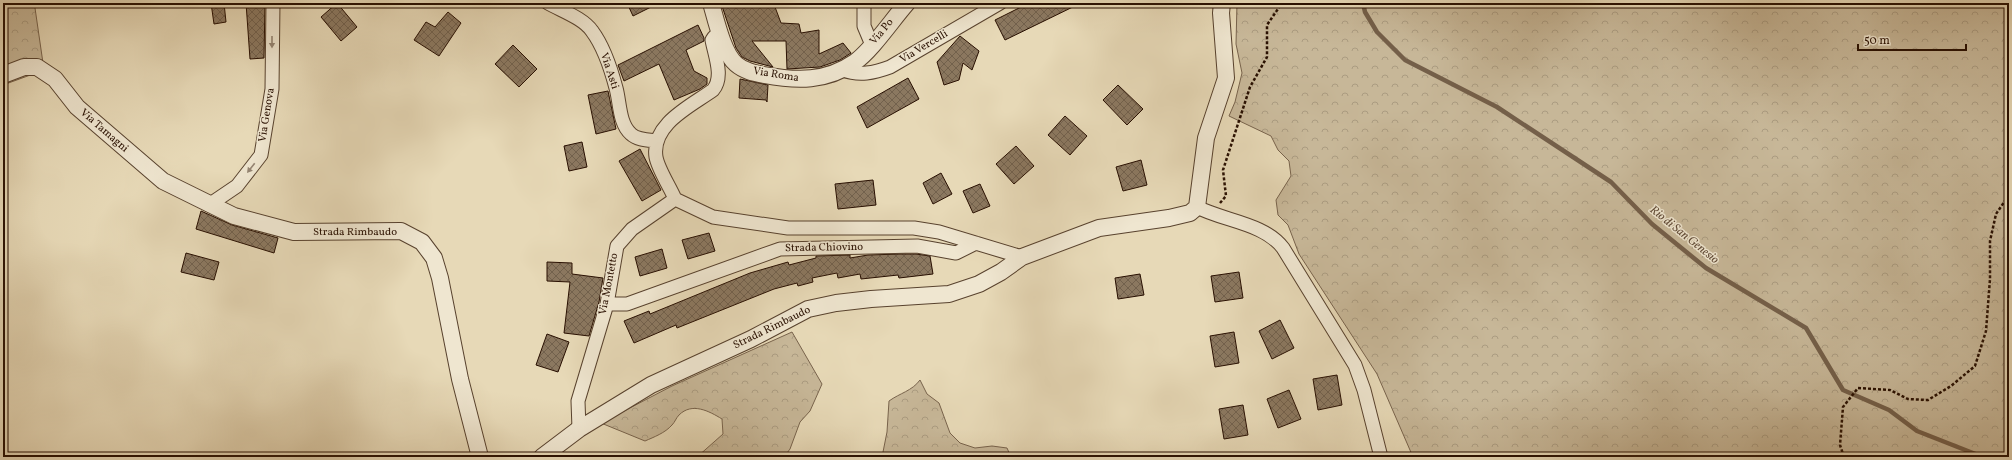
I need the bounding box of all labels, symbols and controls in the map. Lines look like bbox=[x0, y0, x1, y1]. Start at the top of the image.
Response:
street label: Via Po bbox=[867, 16, 897, 48]
scale bar bbox=[1858, 26, 1966, 52]
street label: Via Vercelli bbox=[897, 27, 951, 67]
text: 50 m bbox=[1864, 33, 1890, 49]
one-way arrow bbox=[269, 36, 275, 49]
street label: Via Asti bbox=[596, 51, 622, 91]
street label: Via Roma bbox=[752, 64, 801, 86]
street label: Via Genova bbox=[255, 86, 279, 143]
street label: Via Tamagni bbox=[77, 106, 131, 156]
one-way arrow bbox=[246, 162, 255, 173]
water label: Rio di San Genesio bbox=[1646, 202, 1722, 268]
street label: Strada Rimbaudo bbox=[313, 225, 397, 240]
street label: Strada Chiovino bbox=[785, 240, 863, 256]
street label: Via Montetto bbox=[596, 252, 622, 316]
street label: Strada Rimbaudo bbox=[731, 303, 813, 353]

